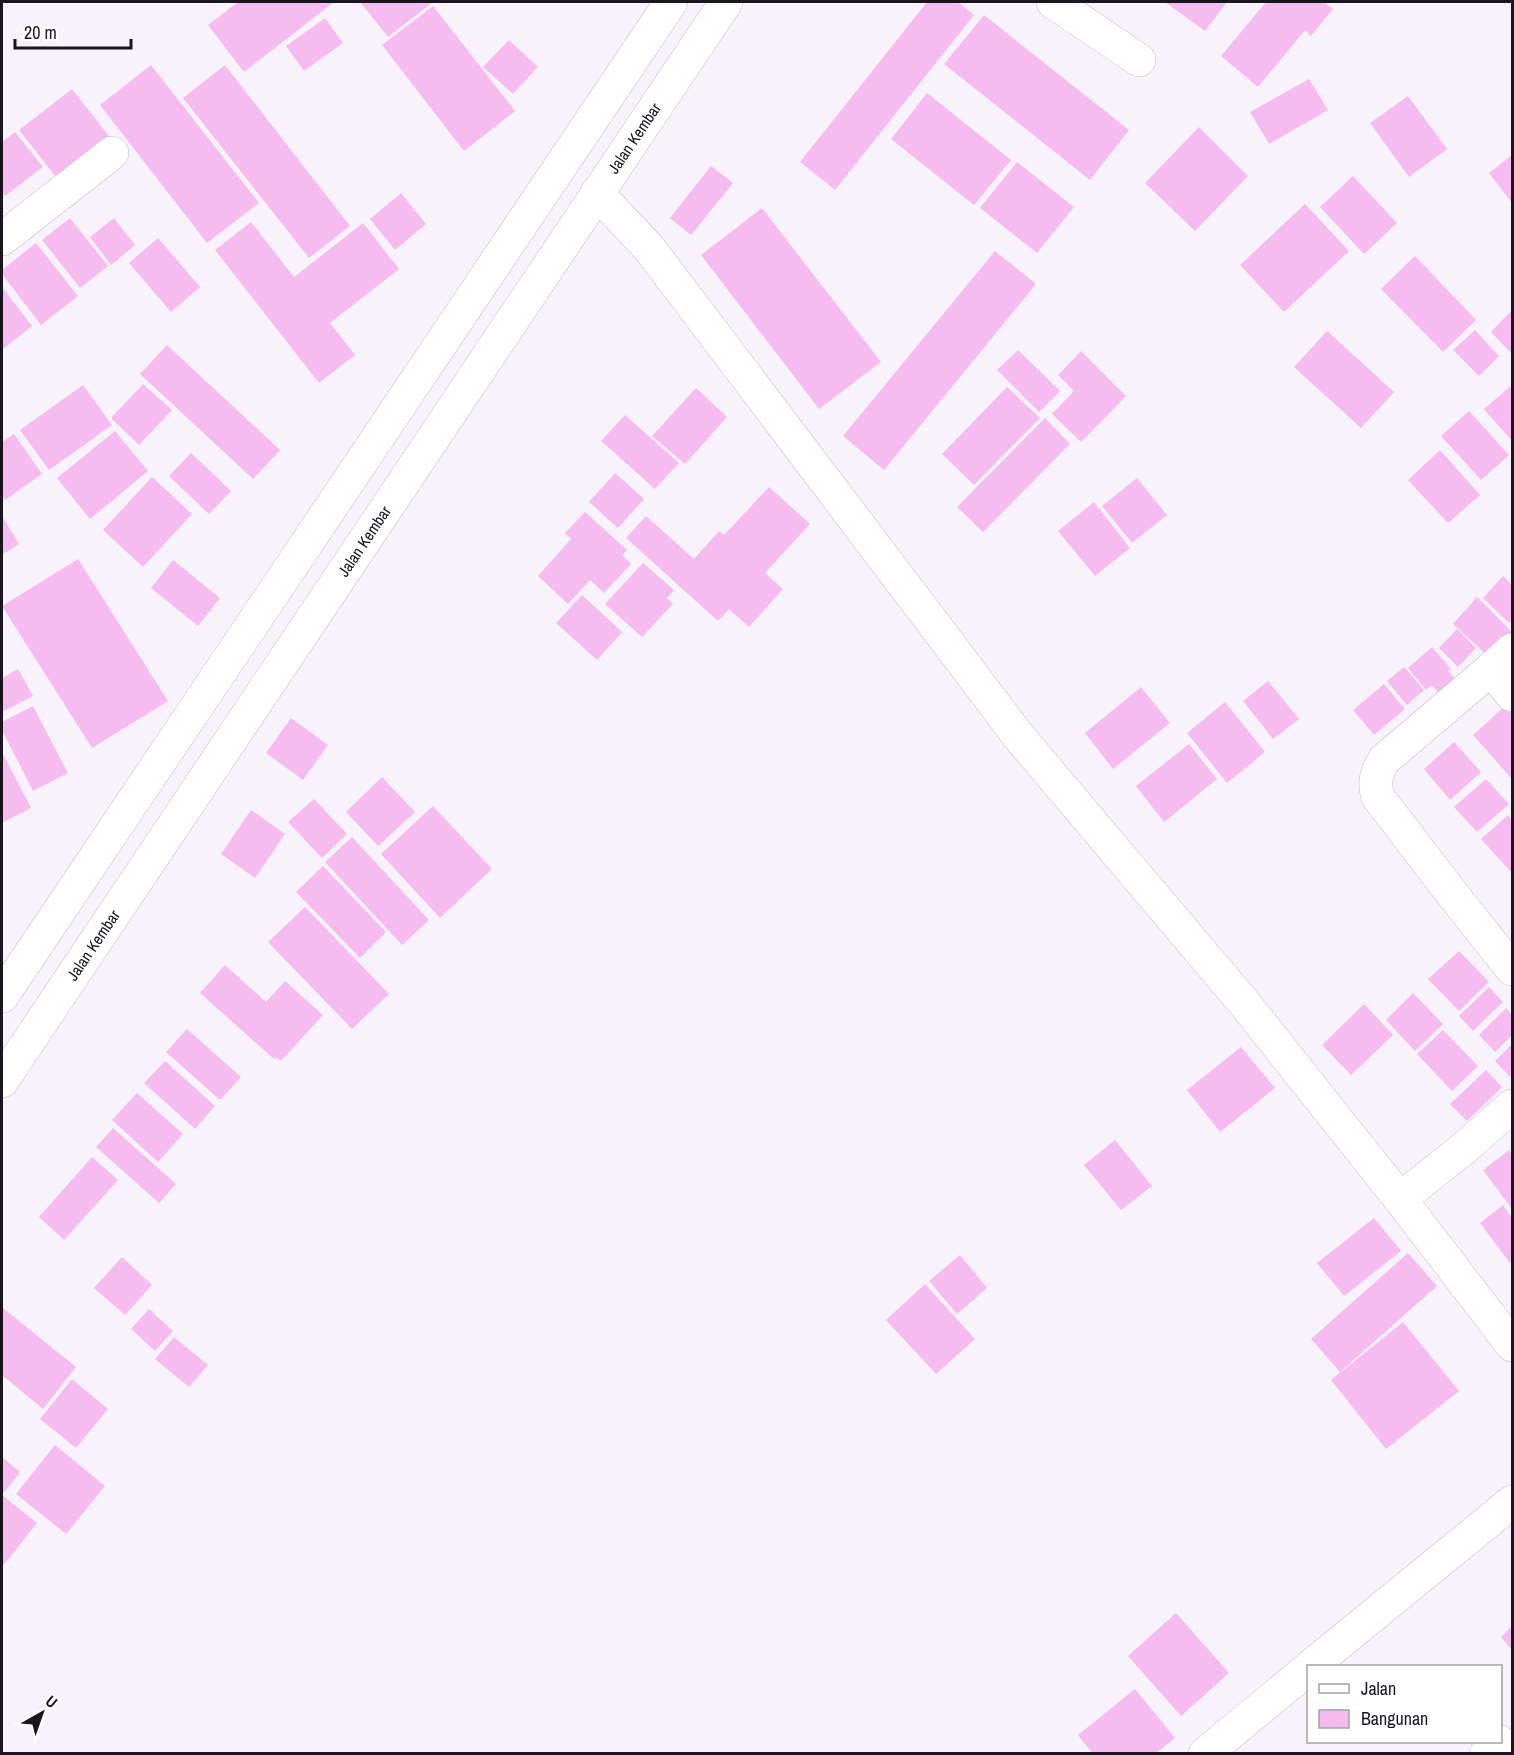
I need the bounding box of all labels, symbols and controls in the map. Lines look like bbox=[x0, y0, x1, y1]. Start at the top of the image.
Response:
scale bar bbox=[15, 12, 130, 50]
text: 20 m bbox=[24, 20, 57, 45]
street label: Jalan Kembar bbox=[602, 98, 666, 178]
street label: Jalan Kembar bbox=[332, 501, 396, 581]
street label: Jalan Kembar bbox=[61, 905, 125, 985]
legend bbox=[1307, 1665, 1502, 1743]
text: Jalan bbox=[1361, 1676, 1396, 1701]
north arrow bbox=[12, 1683, 72, 1743]
text: U bbox=[41, 1690, 62, 1713]
text: Bangunan bbox=[1361, 1706, 1428, 1731]

